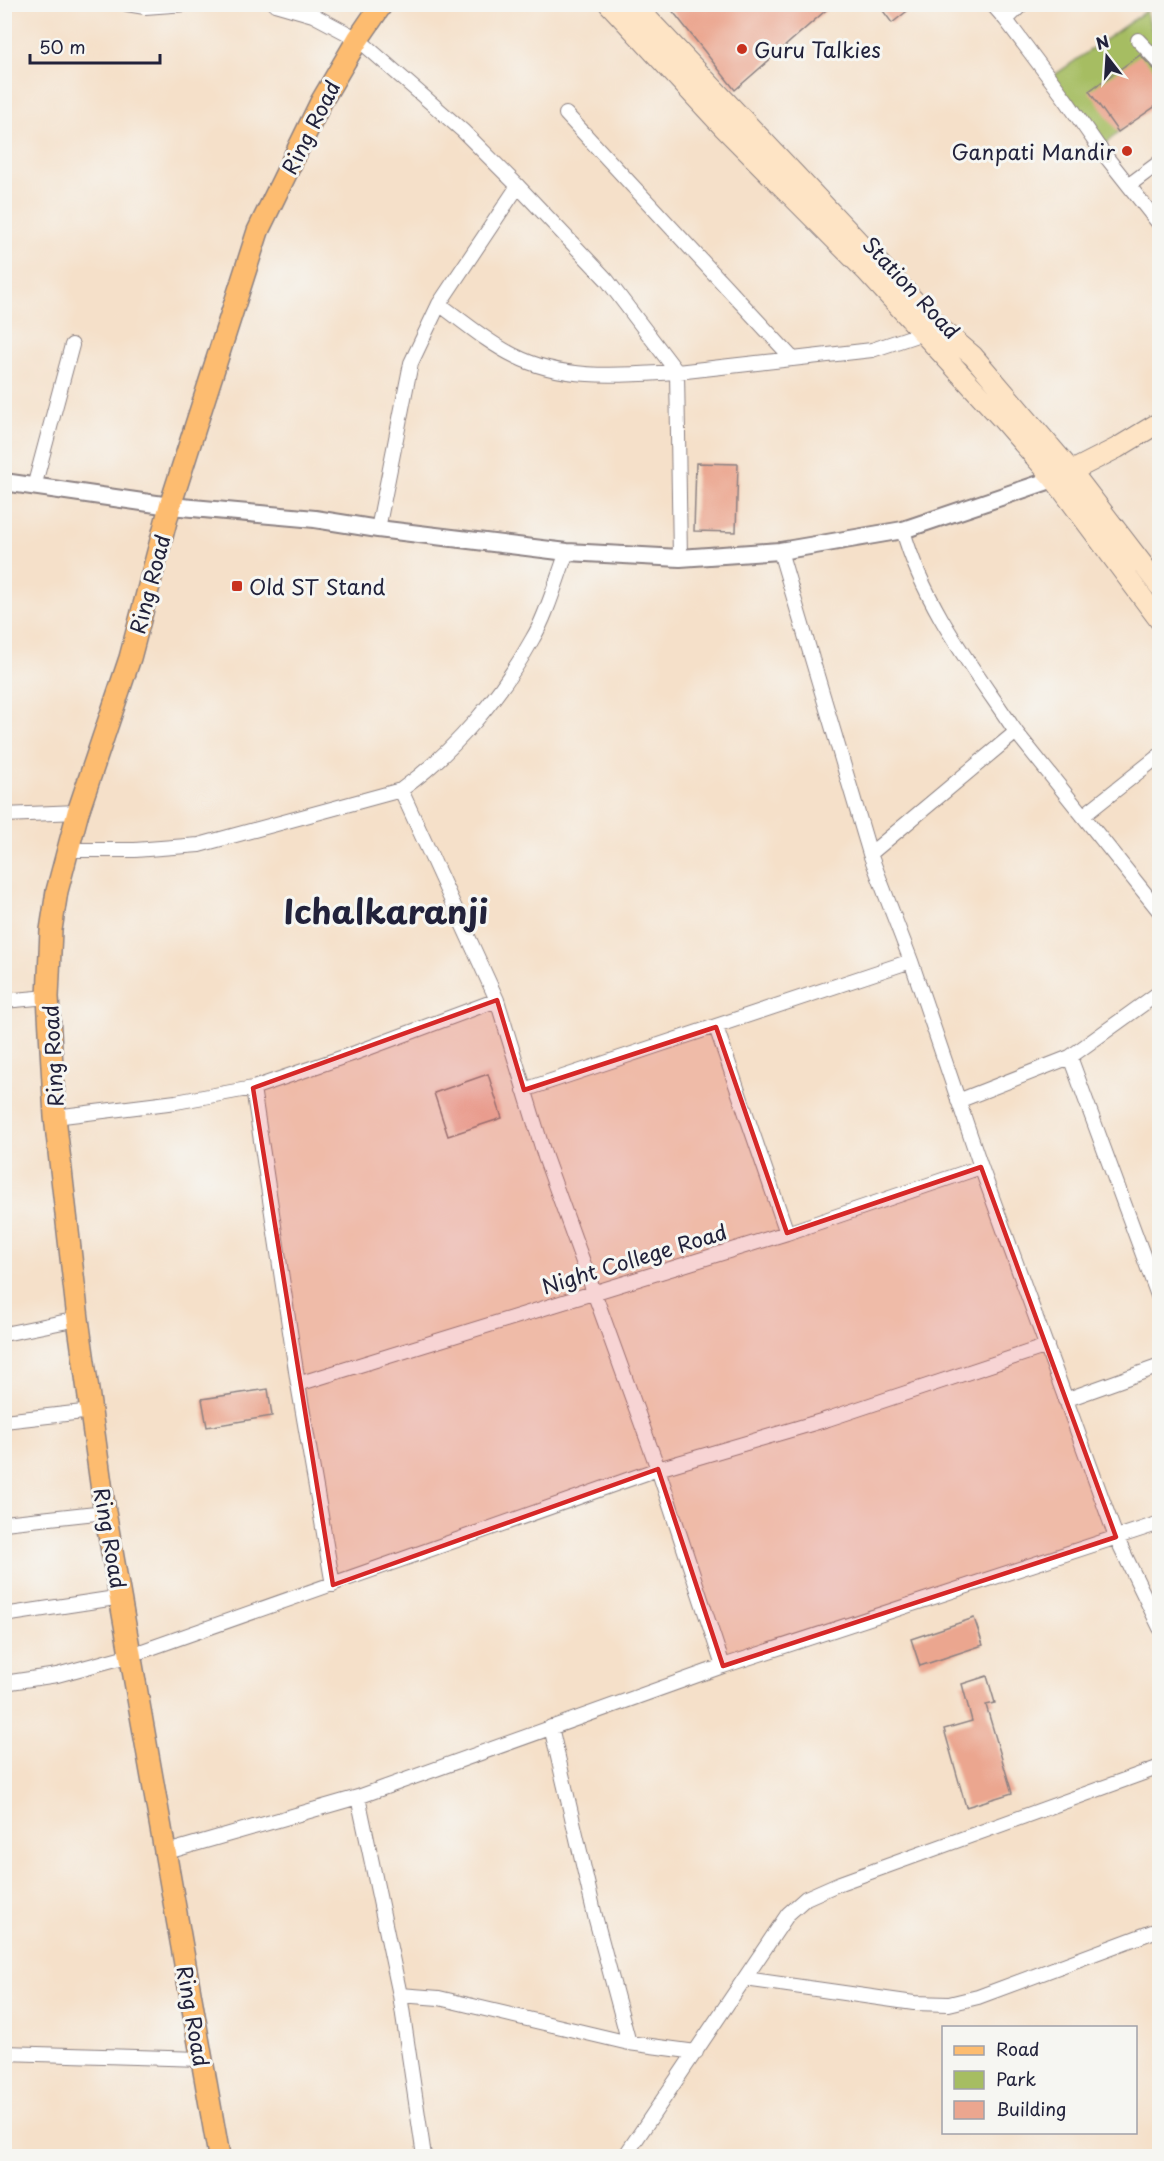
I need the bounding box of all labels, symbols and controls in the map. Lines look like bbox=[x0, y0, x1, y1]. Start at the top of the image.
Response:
scale bar bbox=[30, 27, 160, 65]
north arrow bbox=[1077, 27, 1137, 87]
text: N bbox=[1093, 28, 1112, 55]
text: 50 m bbox=[39, 33, 86, 60]
place label: Guru Talkies bbox=[754, 33, 881, 65]
marker: Guru Talkies bbox=[735, 42, 749, 56]
street label: Ring Road bbox=[273, 74, 347, 180]
place label: Ganpati Mandir bbox=[951, 135, 1115, 167]
marker: Ganpati Mandir bbox=[1120, 144, 1134, 158]
street label: Station Road bbox=[856, 228, 968, 346]
street label: Ring Road bbox=[120, 531, 178, 637]
place label: Old ST Stand bbox=[249, 570, 386, 602]
marker: Old ST Stand bbox=[230, 579, 244, 593]
district label: Ichalkaranji bbox=[284, 885, 488, 935]
street label: Ring Road bbox=[33, 1004, 71, 1108]
street label: Night College Road bbox=[537, 1215, 731, 1301]
street label: Ring Road bbox=[86, 1485, 136, 1591]
street label: Ring Road bbox=[169, 1963, 219, 2069]
legend bbox=[942, 2026, 1137, 2134]
text: Road bbox=[996, 2035, 1040, 2062]
text: Park bbox=[996, 2065, 1036, 2092]
text: Building bbox=[996, 2095, 1066, 2122]

